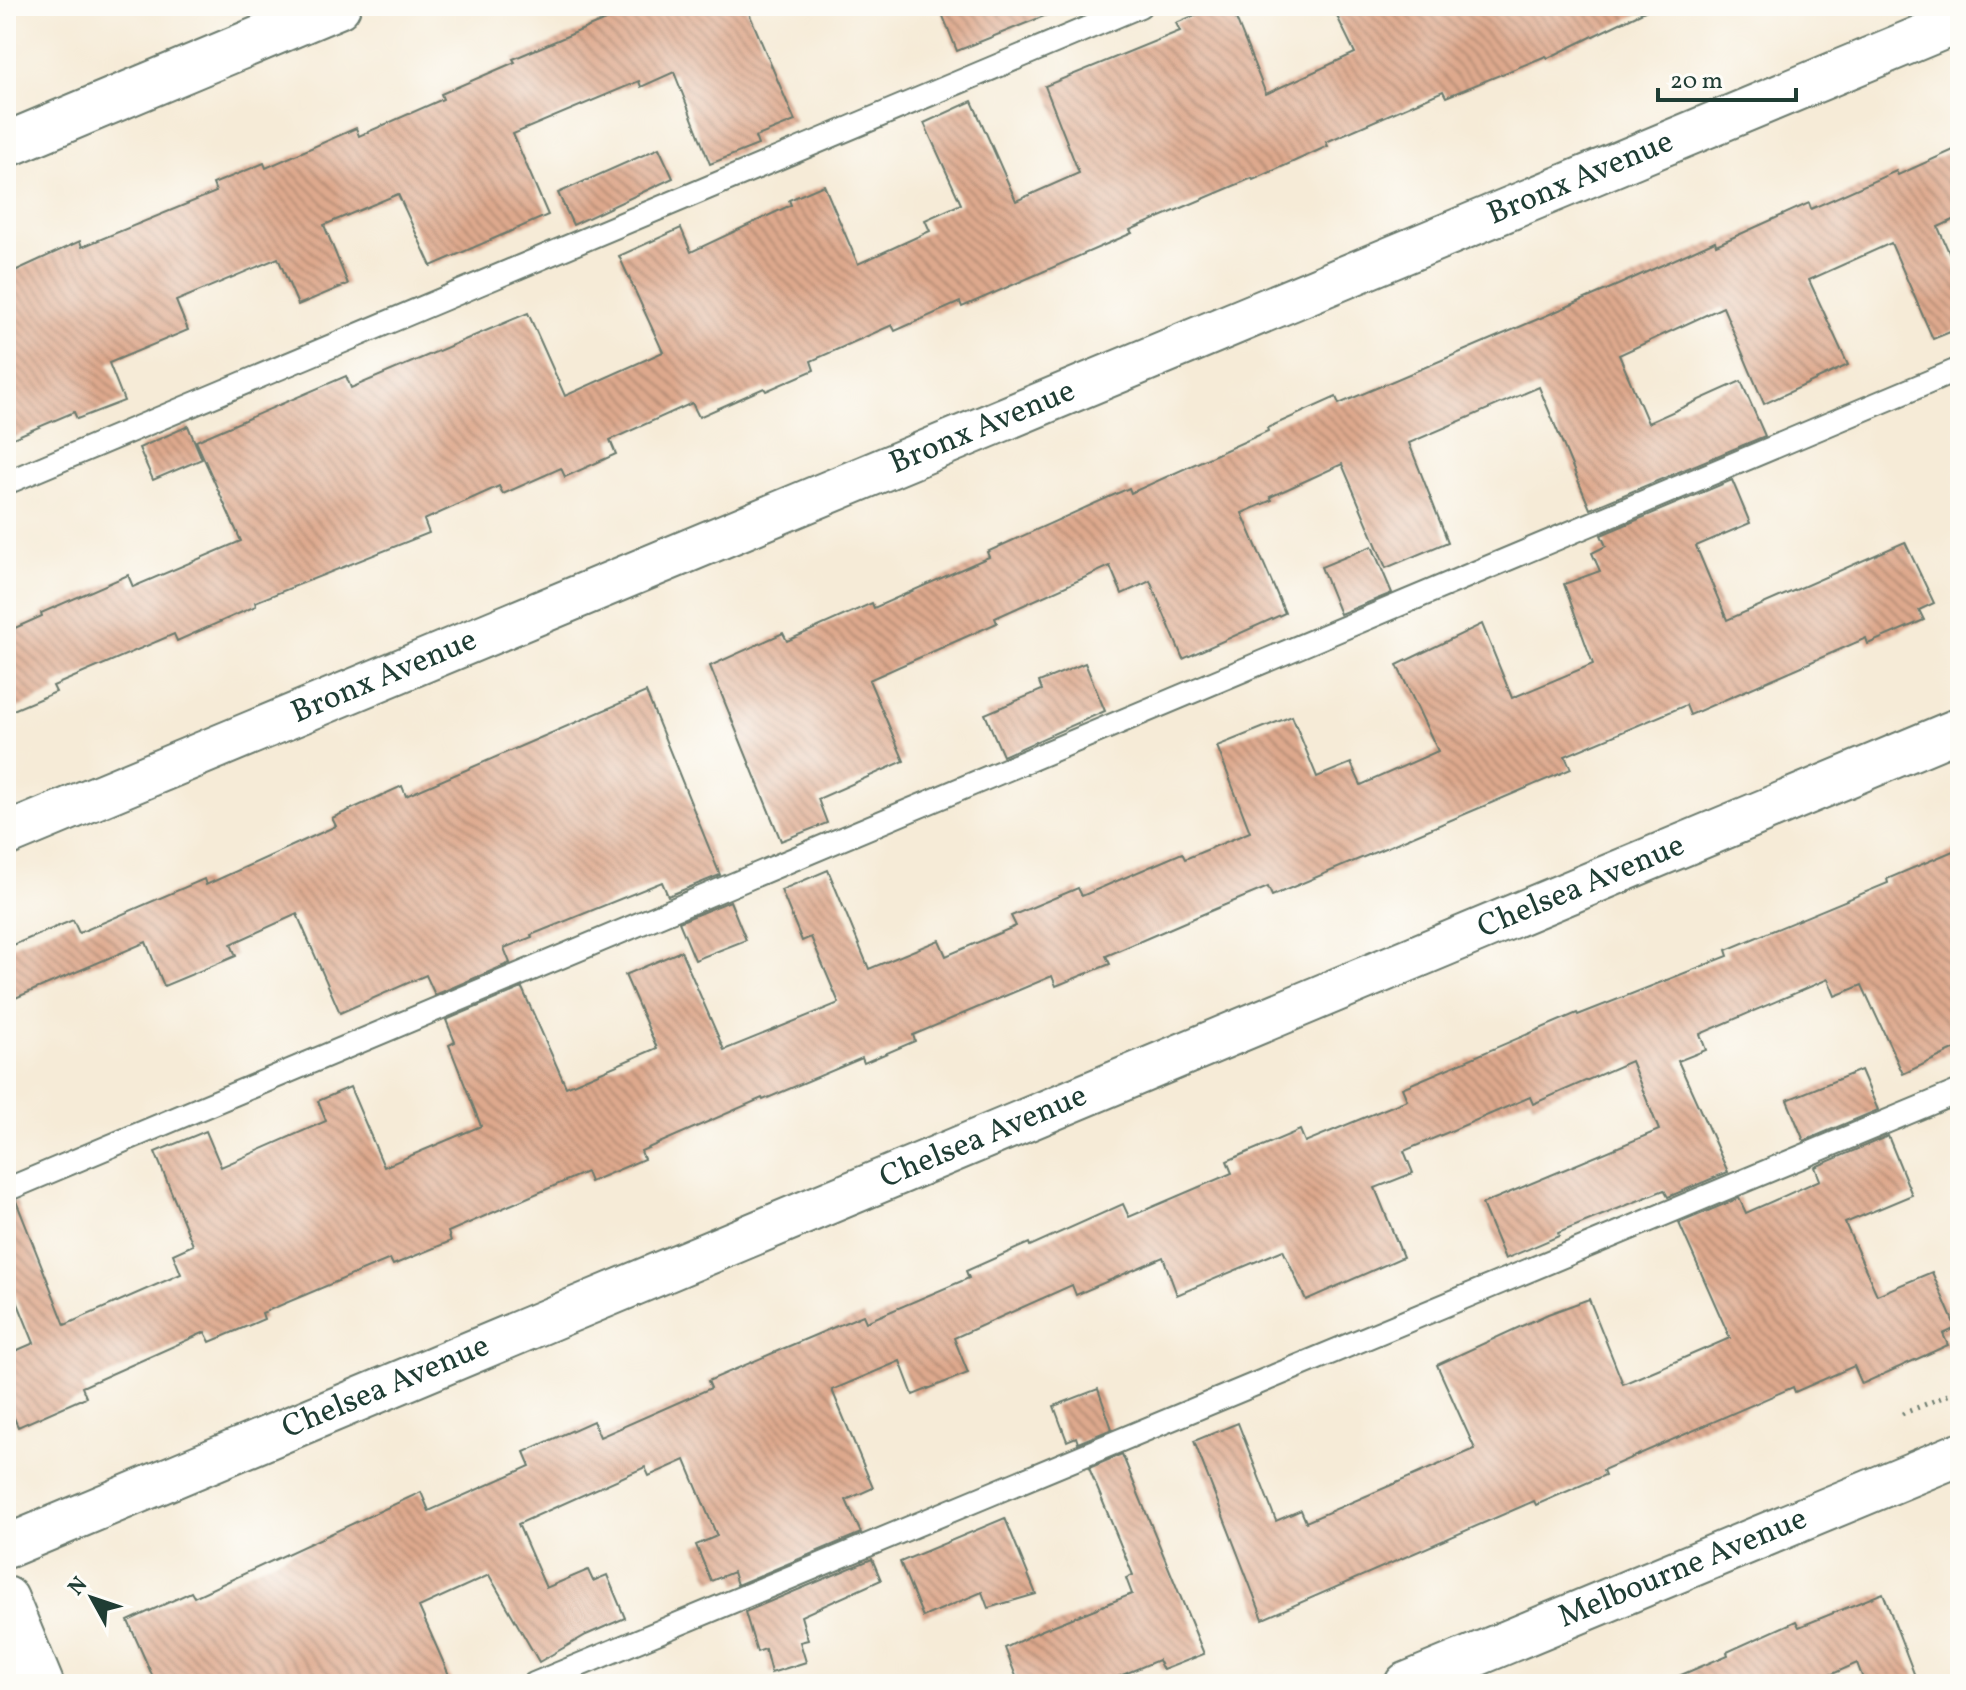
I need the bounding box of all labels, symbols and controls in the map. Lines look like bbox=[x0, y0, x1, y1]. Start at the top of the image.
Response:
scale bar bbox=[1658, 52, 1796, 102]
text: 20 m bbox=[1670, 65, 1723, 99]
street label: Bronx Avenue bbox=[1481, 121, 1680, 237]
street label: Bronx Avenue bbox=[883, 370, 1082, 486]
street label: Bronx Avenue bbox=[285, 619, 484, 736]
street label: Chelsea Avenue bbox=[1471, 825, 1692, 950]
street label: Chelsea Avenue bbox=[874, 1075, 1094, 1201]
street label: Chelsea Avenue bbox=[276, 1325, 496, 1451]
street label: Melbourne Avenue bbox=[1552, 1498, 1814, 1640]
north arrow bbox=[52, 1558, 132, 1638]
text: N bbox=[62, 1571, 96, 1603]

